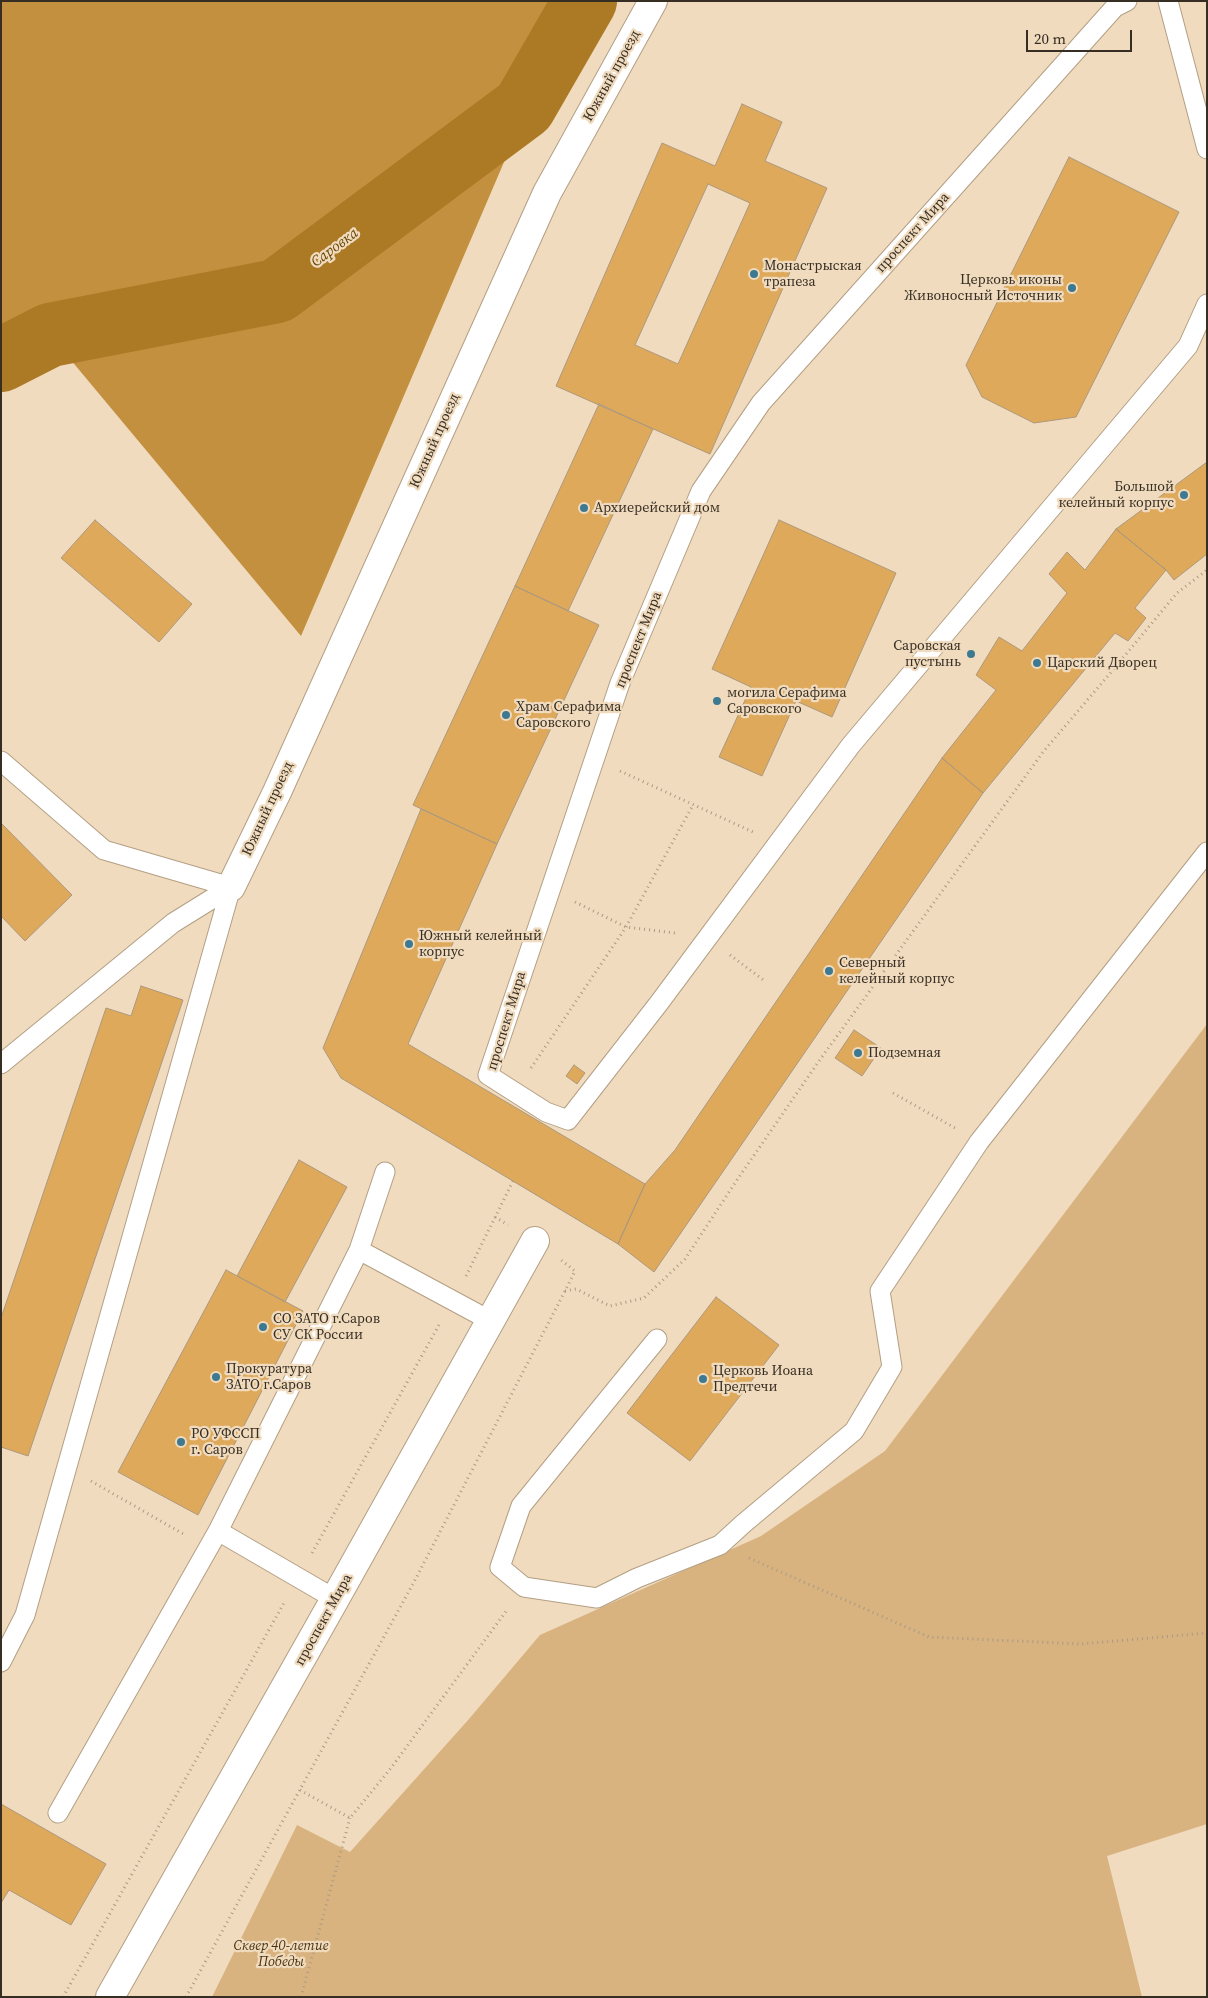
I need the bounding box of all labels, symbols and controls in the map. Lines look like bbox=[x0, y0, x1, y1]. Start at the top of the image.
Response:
scale bar bbox=[1028, 20, 1134, 52]
street label: Южный проезд bbox=[580, 27, 644, 125]
text: 20 m bbox=[1034, 28, 1066, 49]
street label: проспект Мира bbox=[873, 189, 953, 277]
water label: Саровка bbox=[308, 225, 362, 271]
place label: Монастрыская трапеза bbox=[764, 258, 862, 290]
marker: Монастрыская трапеза bbox=[748, 268, 760, 280]
place label: Церковь иконы Живоносный Источник bbox=[904, 272, 1062, 304]
marker: Церковь иконы Живоносный Источник bbox=[1066, 282, 1078, 294]
street label: Южный проезд bbox=[407, 391, 463, 491]
place label: Большой келейный корпус bbox=[1059, 479, 1174, 512]
marker: Большой келейный корпус bbox=[1178, 489, 1190, 501]
place label: Архиерейский дом bbox=[594, 500, 720, 516]
marker: Архиерейский дом bbox=[578, 502, 590, 514]
street label: проспект Мира bbox=[612, 590, 666, 690]
place label: Саровская пустынь bbox=[893, 638, 961, 670]
marker: Саровская пустынь bbox=[965, 648, 977, 660]
place label: Царский Дворец bbox=[1047, 655, 1157, 671]
marker: Царский Дворец bbox=[1031, 657, 1043, 669]
place label: могила Серафима Саровского bbox=[727, 685, 847, 718]
marker: могила Серафима Саровского bbox=[711, 695, 723, 707]
place label: Храм Серафима Саровского bbox=[516, 699, 621, 732]
marker: Храм Серафима Саровского bbox=[500, 709, 512, 721]
street label: Южный проезд bbox=[239, 759, 297, 859]
place label: Южный келейный корпус bbox=[419, 928, 542, 960]
marker: Южный келейный корпус bbox=[403, 938, 415, 950]
place label: Северный келейный корпус bbox=[839, 955, 954, 988]
marker: Северный келейный корпус bbox=[823, 965, 835, 977]
street label: проспект Мира bbox=[484, 970, 530, 1072]
place label: Подземная bbox=[868, 1045, 941, 1061]
marker: Подземная bbox=[852, 1047, 864, 1059]
place label: СО ЗАТО г.Саров СУ СК России bbox=[273, 1311, 380, 1344]
marker: СО ЗАТО г.Саров СУ СК России bbox=[257, 1321, 269, 1333]
place label: Прокуратура ЗАТО г.Саров bbox=[226, 1361, 312, 1394]
place label: Церковь Иоана Предтечи bbox=[713, 1363, 813, 1395]
marker: Прокуратура ЗАТО г.Саров bbox=[210, 1371, 222, 1383]
marker: Церковь Иоана Предтечи bbox=[697, 1373, 709, 1385]
place label: РО УФССП г. Саров bbox=[191, 1426, 260, 1458]
marker: РО УФССП г. Саров bbox=[175, 1436, 187, 1448]
street label: проспект Мира bbox=[292, 1571, 356, 1669]
park label: Сквер 40-летие Победы bbox=[233, 1938, 329, 1970]

